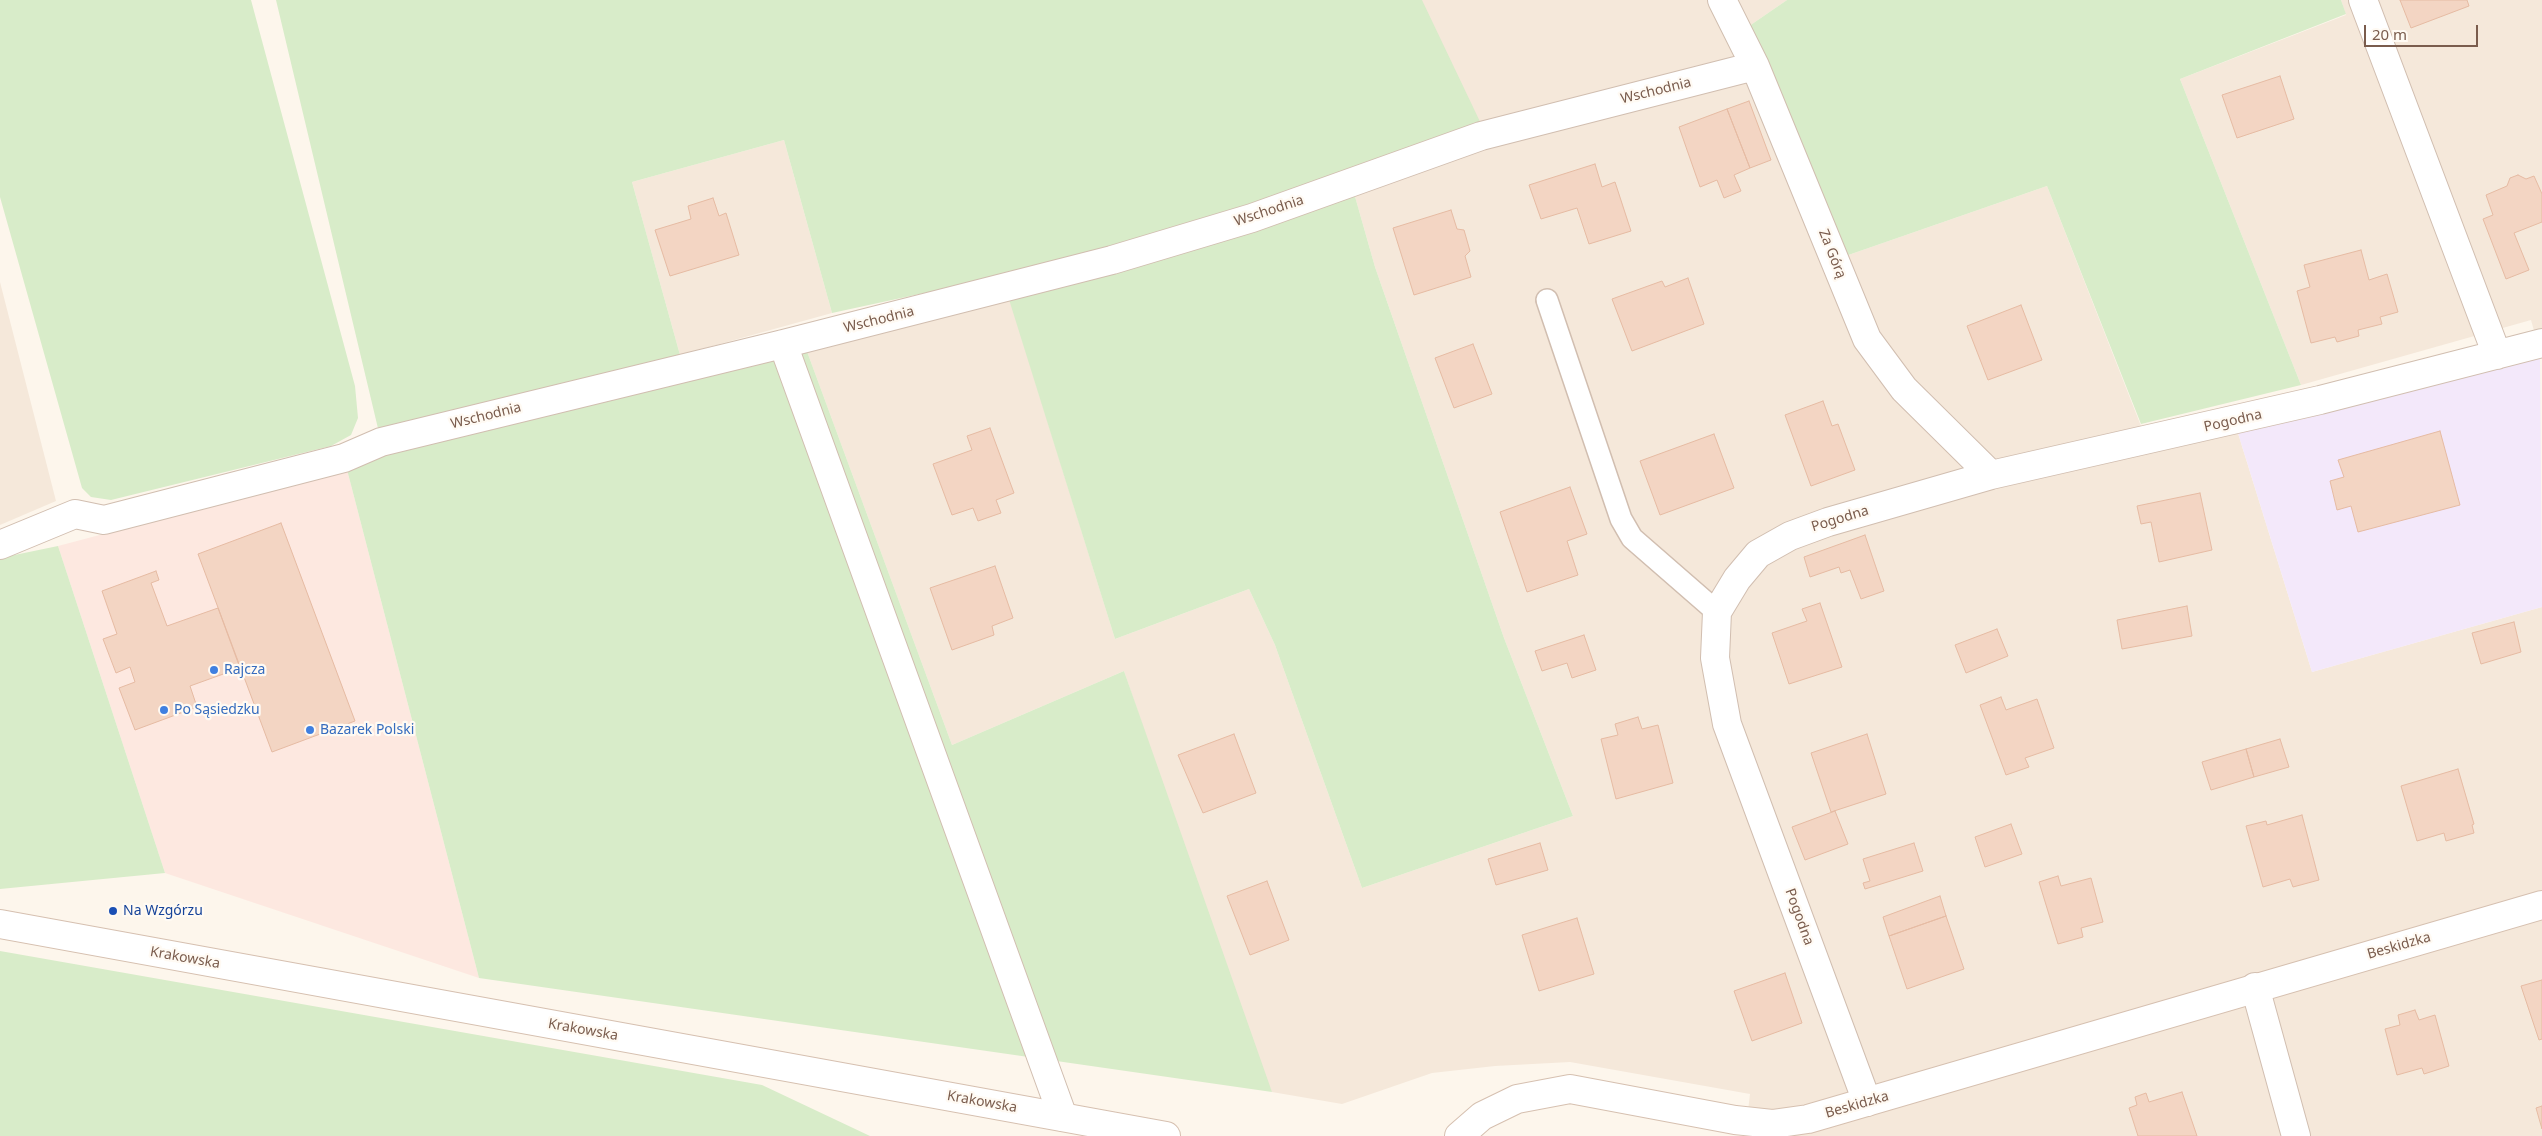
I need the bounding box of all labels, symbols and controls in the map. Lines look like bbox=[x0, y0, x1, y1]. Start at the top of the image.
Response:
scale bar bbox=[2367, 15, 2481, 47]
text: 20 m bbox=[2372, 24, 2407, 44]
street label: Wschodnia bbox=[1619, 74, 1693, 108]
street label: Wschodnia bbox=[1232, 192, 1306, 230]
street label: Za Górą bbox=[1815, 227, 1849, 281]
street label: Wschodnia bbox=[842, 303, 916, 337]
street label: Wschodnia bbox=[449, 399, 523, 433]
street label: Pogodna bbox=[2202, 406, 2264, 436]
street label: Pogodna bbox=[1809, 502, 1871, 536]
place label: Rajcza bbox=[224, 662, 265, 678]
marker: Rajcza bbox=[208, 664, 220, 676]
place label: Po Sąsiedzku bbox=[174, 702, 260, 718]
marker: Po Sąsiedzku bbox=[158, 704, 170, 716]
place label: Bazarek Polski bbox=[320, 722, 414, 738]
marker: Bazarek Polski bbox=[304, 724, 316, 736]
street label: Pogodna bbox=[1781, 886, 1817, 948]
place label: Na Wzgórzu bbox=[123, 903, 203, 919]
marker: Na Wzgórzu bbox=[107, 905, 119, 917]
street label: Beskidzka bbox=[2365, 929, 2433, 963]
street label: Krakowska bbox=[149, 944, 221, 972]
street label: Krakowska bbox=[547, 1016, 619, 1044]
street label: Krakowska bbox=[946, 1088, 1018, 1116]
street label: Beskidzka bbox=[1823, 1088, 1891, 1122]

